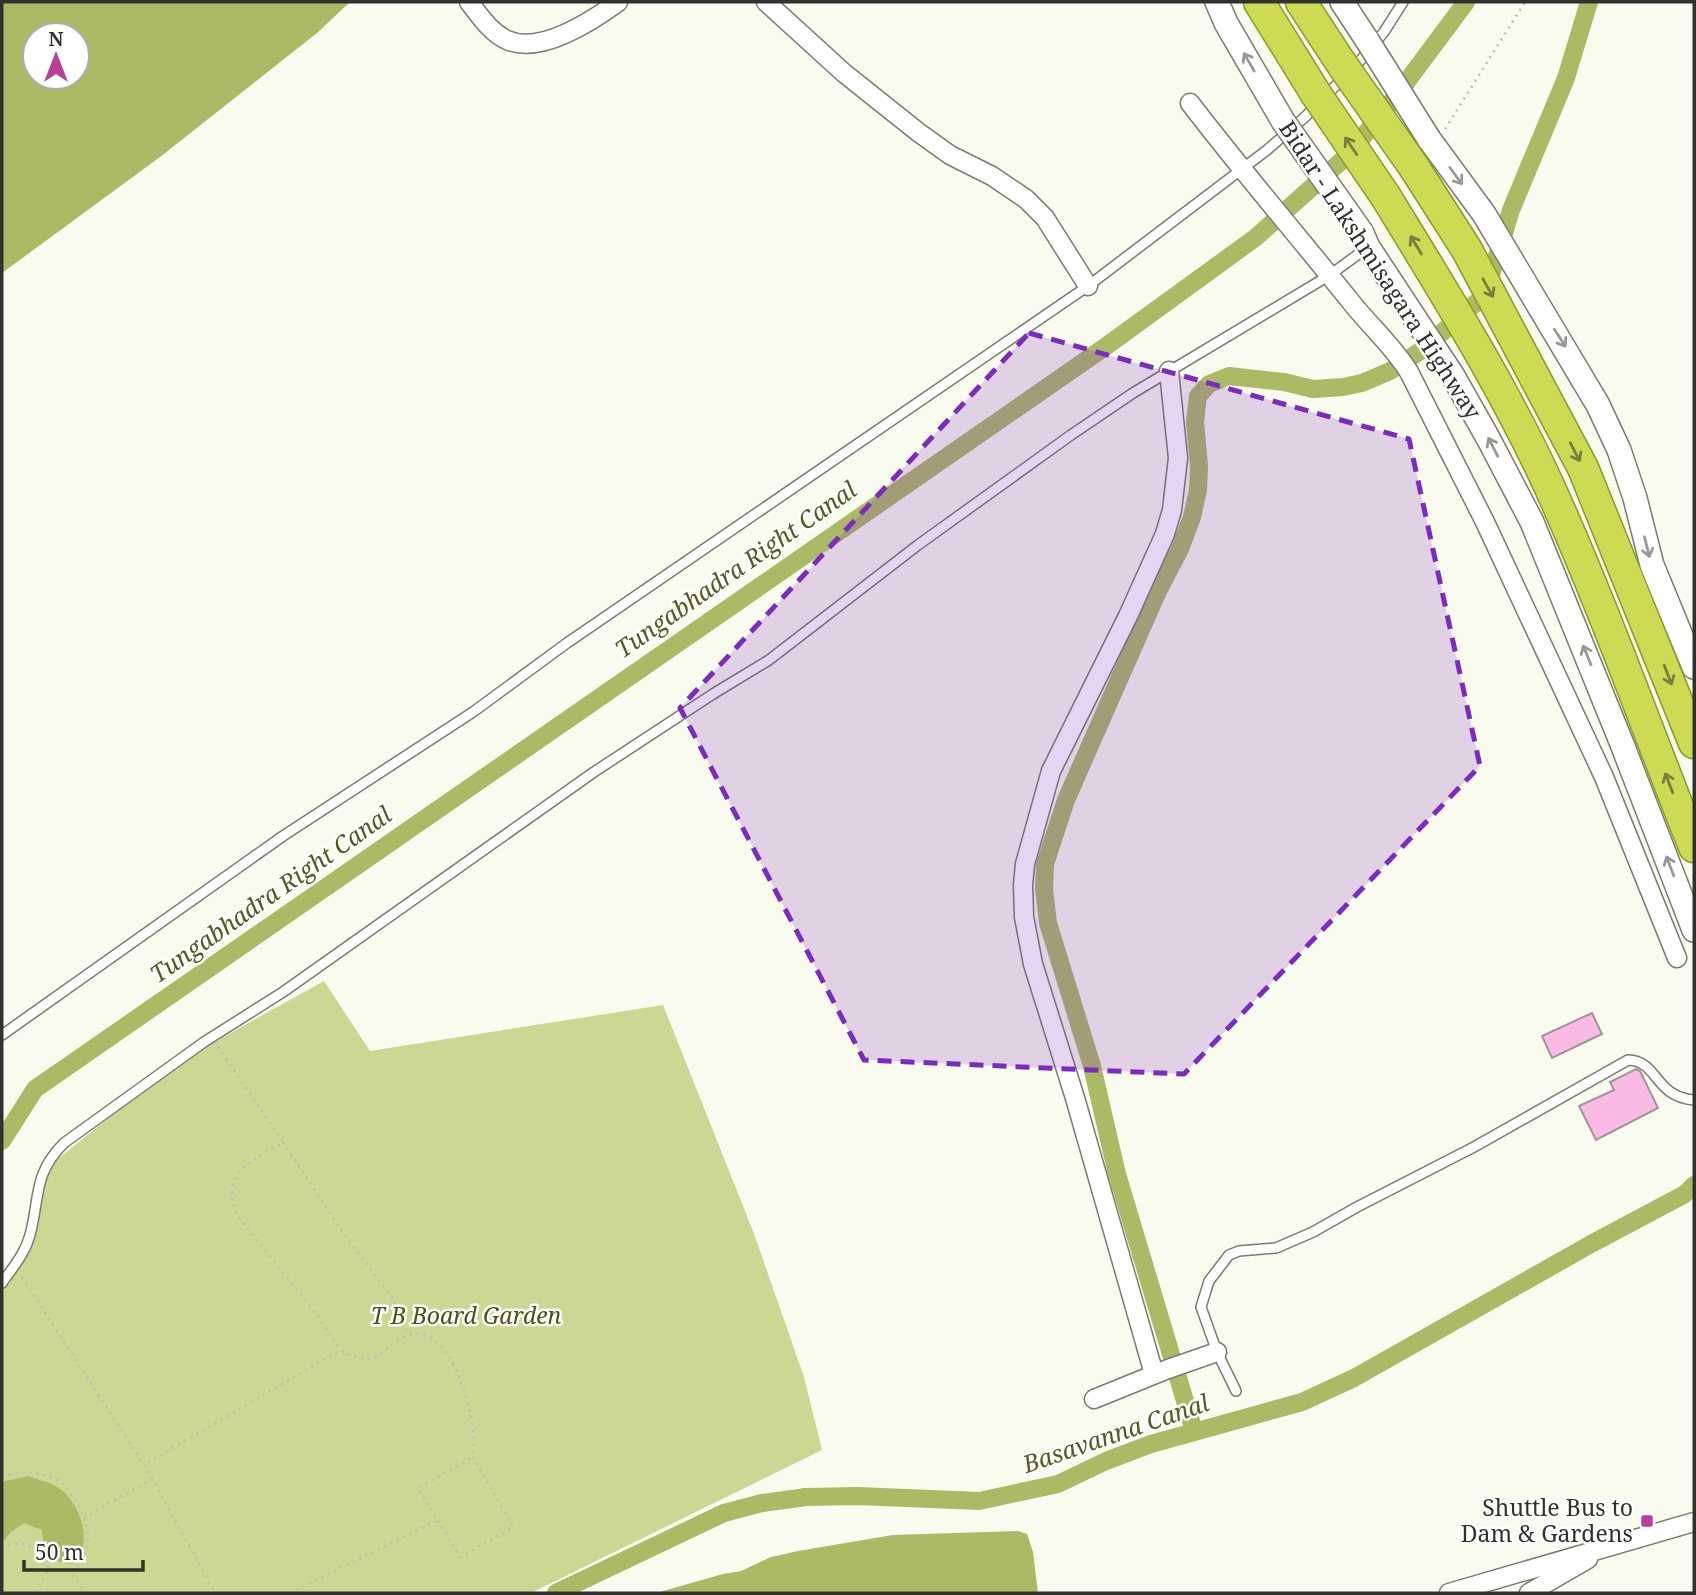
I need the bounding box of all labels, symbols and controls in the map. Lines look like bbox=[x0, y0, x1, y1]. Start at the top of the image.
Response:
north arrow bbox=[21, 21, 91, 91]
text: N bbox=[49, 26, 64, 52]
one-way arrow bbox=[1242, 52, 1256, 72]
street label: Bidar - Lakshmisagara Highway bbox=[1272, 114, 1490, 425]
one-way arrow bbox=[1344, 136, 1358, 156]
one-way arrow bbox=[1448, 167, 1463, 186]
one-way arrow bbox=[1408, 236, 1422, 256]
one-way arrow bbox=[1482, 277, 1495, 298]
one-way arrow bbox=[1553, 328, 1567, 348]
one-way arrow bbox=[1486, 438, 1500, 458]
one-way arrow bbox=[1569, 441, 1582, 462]
water label: Tungabhadra Right Canal bbox=[608, 472, 863, 665]
one-way arrow bbox=[1641, 535, 1654, 558]
one-way arrow bbox=[1579, 644, 1592, 666]
one-way arrow bbox=[1662, 664, 1675, 686]
one-way arrow bbox=[1662, 773, 1675, 795]
water label: Tungabhadra Right Canal bbox=[143, 797, 398, 990]
one-way arrow bbox=[1662, 856, 1675, 878]
park label: T B Board Garden bbox=[371, 1299, 562, 1331]
water label: Basavanna Canal bbox=[1017, 1385, 1214, 1480]
place label: Shuttle Bus to Dam & Gardens bbox=[1461, 1491, 1633, 1549]
marker: Shuttle Bus to Dam & Gardens bbox=[1639, 1513, 1655, 1529]
scale bar bbox=[24, 1528, 144, 1572]
text: 50 m bbox=[35, 1538, 84, 1566]

